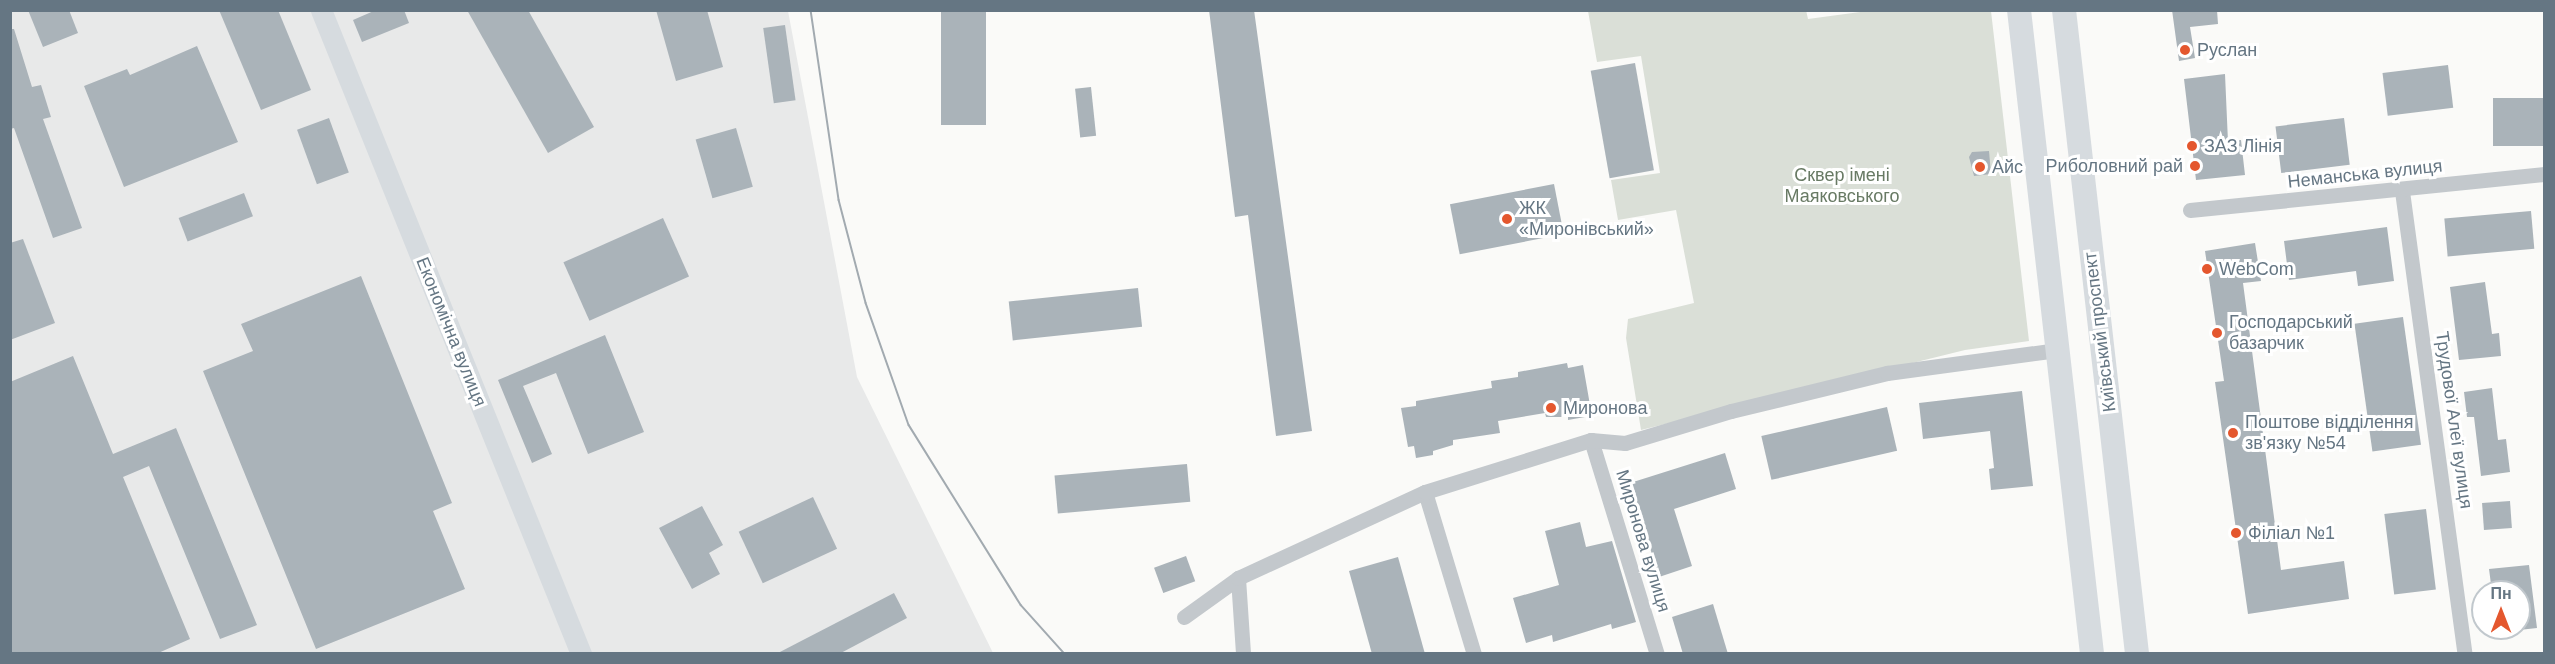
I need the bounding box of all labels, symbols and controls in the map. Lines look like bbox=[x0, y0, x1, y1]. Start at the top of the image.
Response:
place label: Руслан bbox=[2197, 39, 2257, 61]
marker: Руслан bbox=[2178, 43, 2192, 57]
place label: ЗАЗ Лінія bbox=[2204, 135, 2282, 157]
marker: ЗАЗ Лінія bbox=[2185, 139, 2199, 153]
place label: Риболовний рай bbox=[2046, 155, 2183, 177]
street label: Неманська вулиця bbox=[2287, 155, 2443, 193]
place label: Айс bbox=[1992, 156, 2023, 178]
marker: Риболовний рай bbox=[2188, 159, 2202, 173]
marker: Айс bbox=[1973, 160, 1987, 174]
park label: Сквер імені Маяковського bbox=[1784, 165, 1900, 207]
place label: ЖК «Миронівський» bbox=[1519, 198, 1654, 240]
marker: ЖК «Миронівський» bbox=[1500, 212, 1514, 226]
street label: Київський проспект bbox=[2079, 251, 2121, 413]
street label: Економічна вулиця bbox=[411, 254, 491, 410]
place label: WebCom bbox=[2219, 258, 2294, 280]
marker: WebCom bbox=[2200, 262, 2214, 276]
place label: Господарський базарчик bbox=[2229, 312, 2353, 354]
marker: Господарський базарчик bbox=[2210, 326, 2224, 340]
street label: Трудової Алеї вулиця bbox=[2431, 330, 2477, 510]
place label: Миронова bbox=[1563, 397, 1647, 419]
marker: Миронова bbox=[1544, 401, 1558, 415]
place label: Поштове відділення зв'язку №54 bbox=[2245, 412, 2414, 454]
marker: Поштове відділення зв'язку №54 bbox=[2226, 426, 2240, 440]
street label: Миронова вулиця bbox=[1611, 467, 1675, 615]
place label: Філіал №1 bbox=[2248, 522, 2335, 544]
marker: Філіал №1 bbox=[2229, 526, 2243, 540]
north arrow bbox=[2471, 580, 2531, 640]
text: Пн bbox=[2490, 585, 2512, 602]

